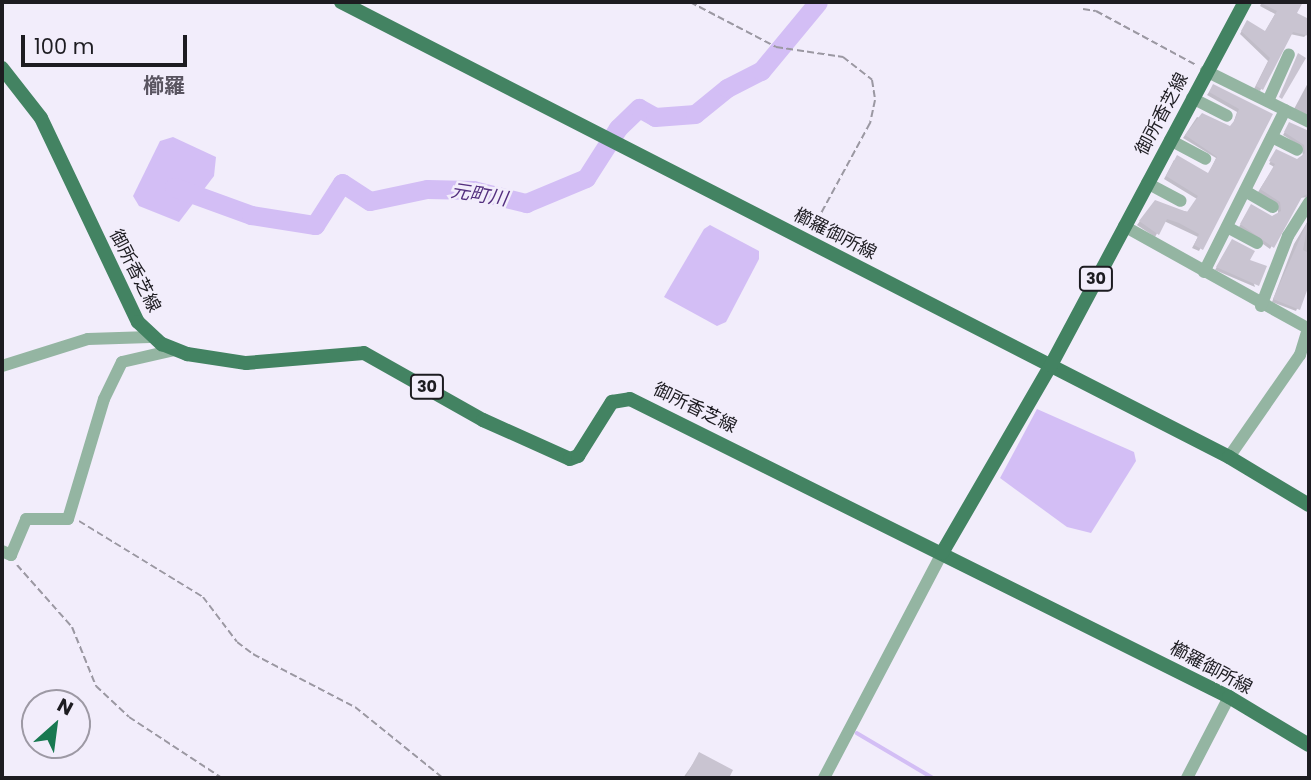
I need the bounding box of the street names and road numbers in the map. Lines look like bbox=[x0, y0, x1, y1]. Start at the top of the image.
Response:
street label: 御所香芝線 bbox=[1131, 69, 1193, 159]
street label: 櫛羅御所線 bbox=[790, 204, 880, 264]
street label: 御所香芝線 bbox=[105, 226, 165, 316]
road number: 30 bbox=[1078, 266, 1114, 292]
road number: 30 bbox=[410, 374, 444, 400]
street label: 御所香芝線 bbox=[650, 379, 740, 437]
street label: 櫛羅御所線 bbox=[1166, 637, 1256, 699]

